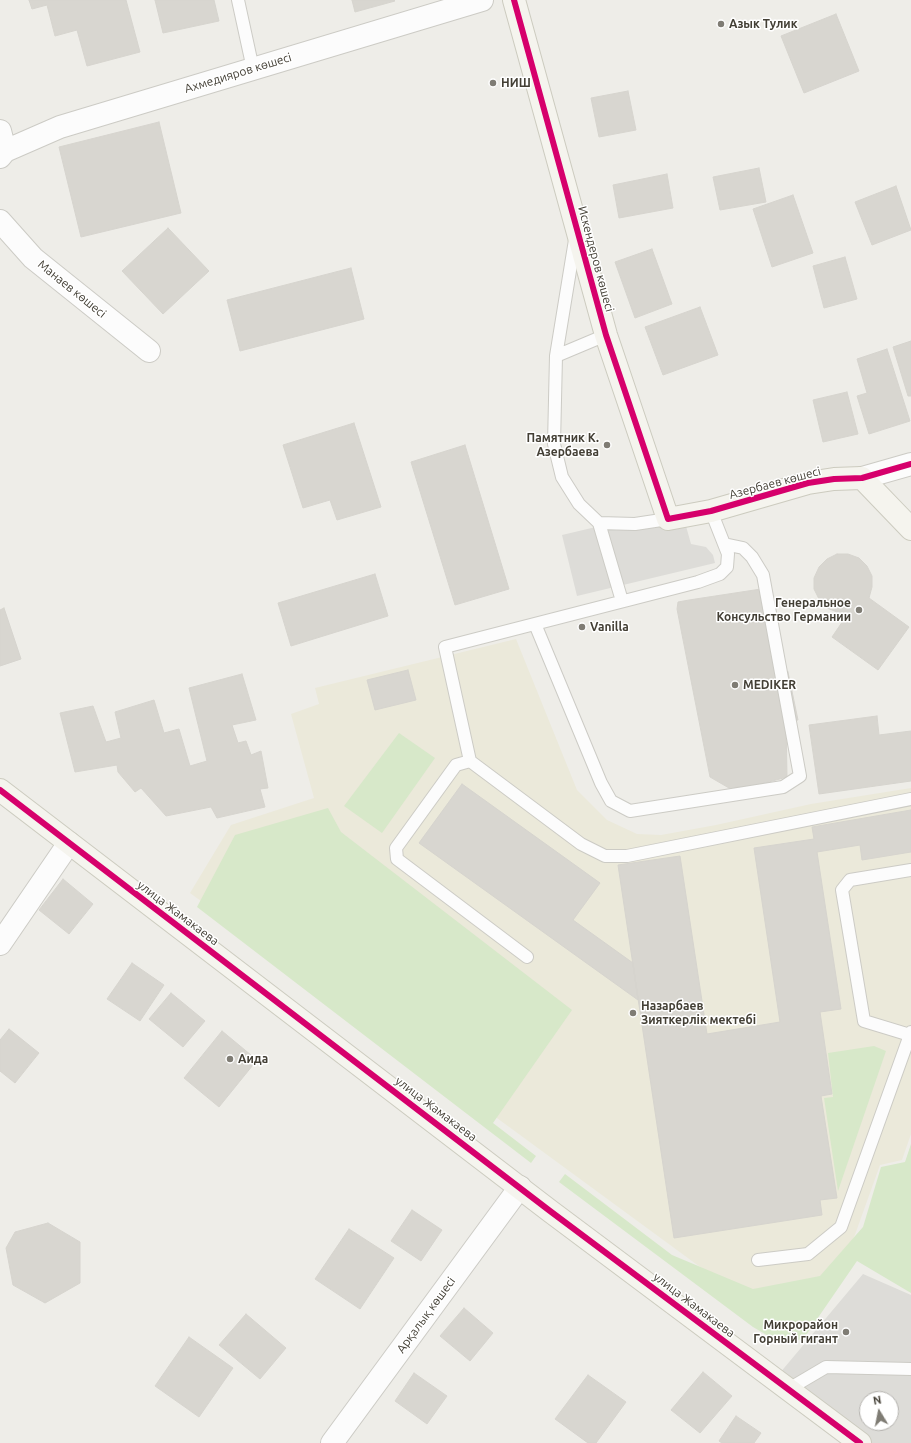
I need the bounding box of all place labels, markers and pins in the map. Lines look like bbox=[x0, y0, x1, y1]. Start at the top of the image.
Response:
place label: Азык Тулик bbox=[729, 17, 798, 31]
marker: Азык Тулик bbox=[716, 19, 726, 29]
place label: НИШ bbox=[501, 76, 531, 90]
marker: НИШ bbox=[488, 78, 498, 88]
place label: Памятник К. Азербаева bbox=[527, 431, 599, 459]
marker: Памятник К. Азербаева bbox=[602, 440, 612, 450]
place label: Генеральное Консульство Германии bbox=[716, 596, 851, 624]
marker: Генеральное Консульство Германии bbox=[854, 605, 864, 615]
place label: Vanilla bbox=[590, 620, 629, 634]
marker: Vanilla bbox=[577, 622, 587, 632]
place label: MEDIKER bbox=[743, 678, 796, 692]
marker: MEDIKER bbox=[730, 680, 740, 690]
place label: Назарбаев Зияткерлік мектебі bbox=[641, 999, 756, 1027]
marker: Назарбаев Зияткерлік мектебі bbox=[628, 1008, 638, 1018]
place label: Аида bbox=[238, 1052, 268, 1066]
marker: Аида bbox=[225, 1054, 235, 1064]
place label: Микрорайон Горный гигант bbox=[753, 1318, 838, 1346]
marker: Микрорайон Горный гигант bbox=[841, 1327, 851, 1337]

